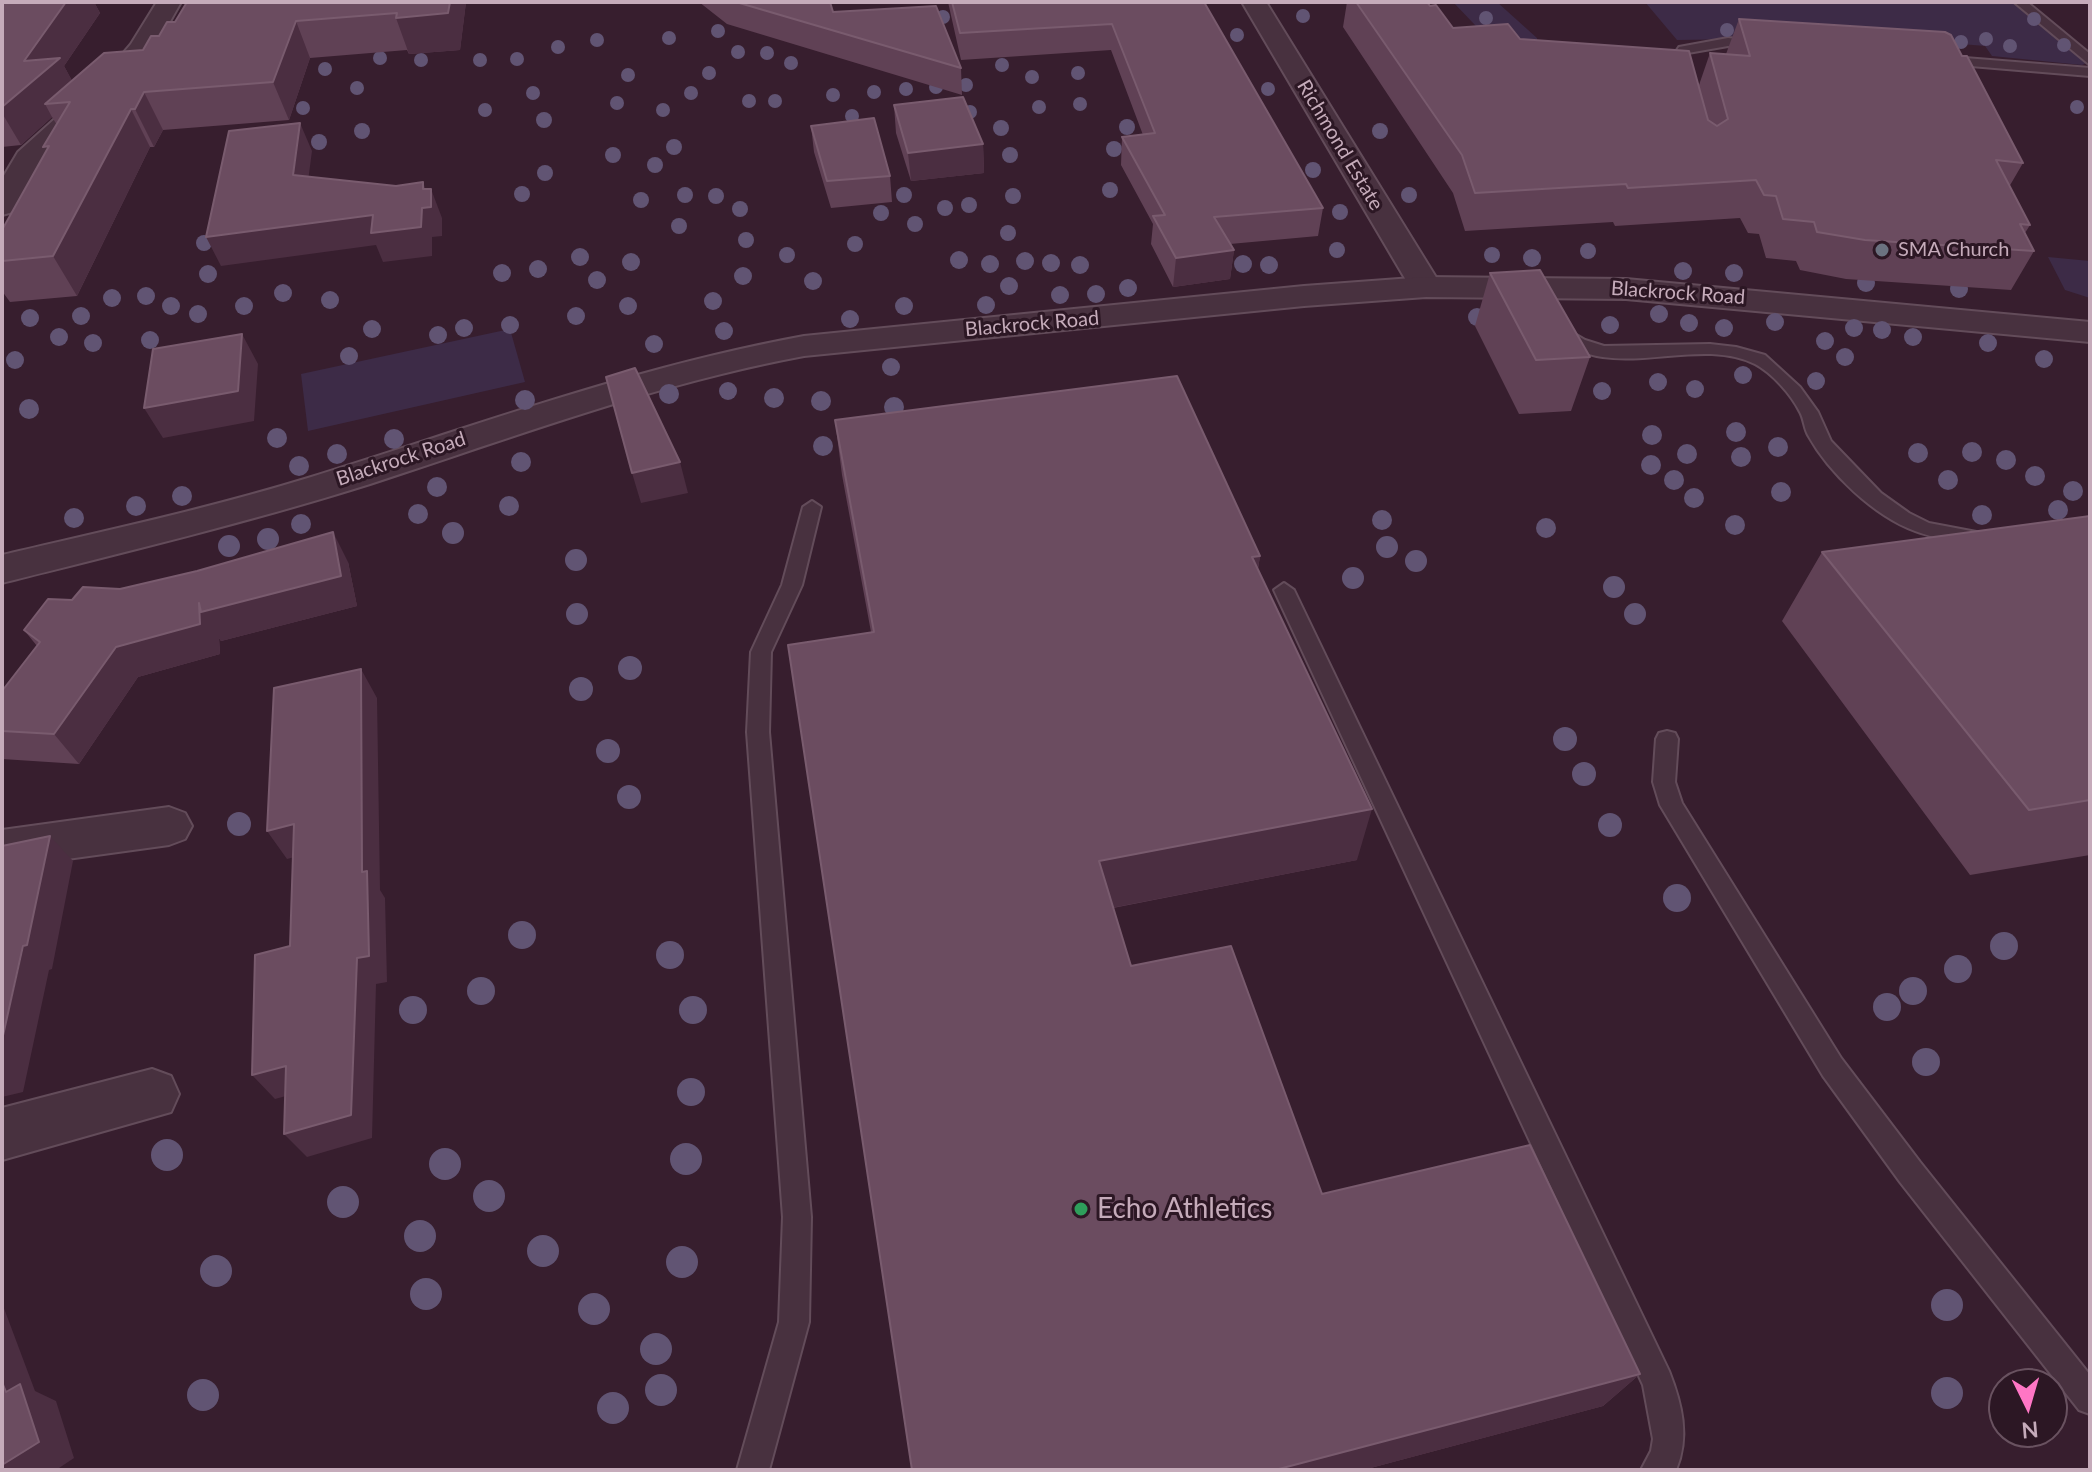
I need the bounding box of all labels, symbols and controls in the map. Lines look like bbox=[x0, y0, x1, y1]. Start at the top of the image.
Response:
street label: Richmond Estate bbox=[1292, 75, 1388, 215]
place label: SMA Church bbox=[1898, 238, 2009, 262]
marker: SMA Church bbox=[1873, 241, 1891, 259]
street label: Blackrock Road bbox=[1610, 276, 1746, 310]
street label: Blackrock Road bbox=[964, 306, 1100, 342]
street label: Blackrock Road bbox=[333, 427, 469, 491]
place label: Echo Athletics bbox=[1097, 1192, 1272, 1226]
marker: Echo Athletics bbox=[1072, 1200, 1090, 1218]
north arrow bbox=[1988, 1368, 2068, 1448]
text: N bbox=[2020, 1416, 2040, 1445]

